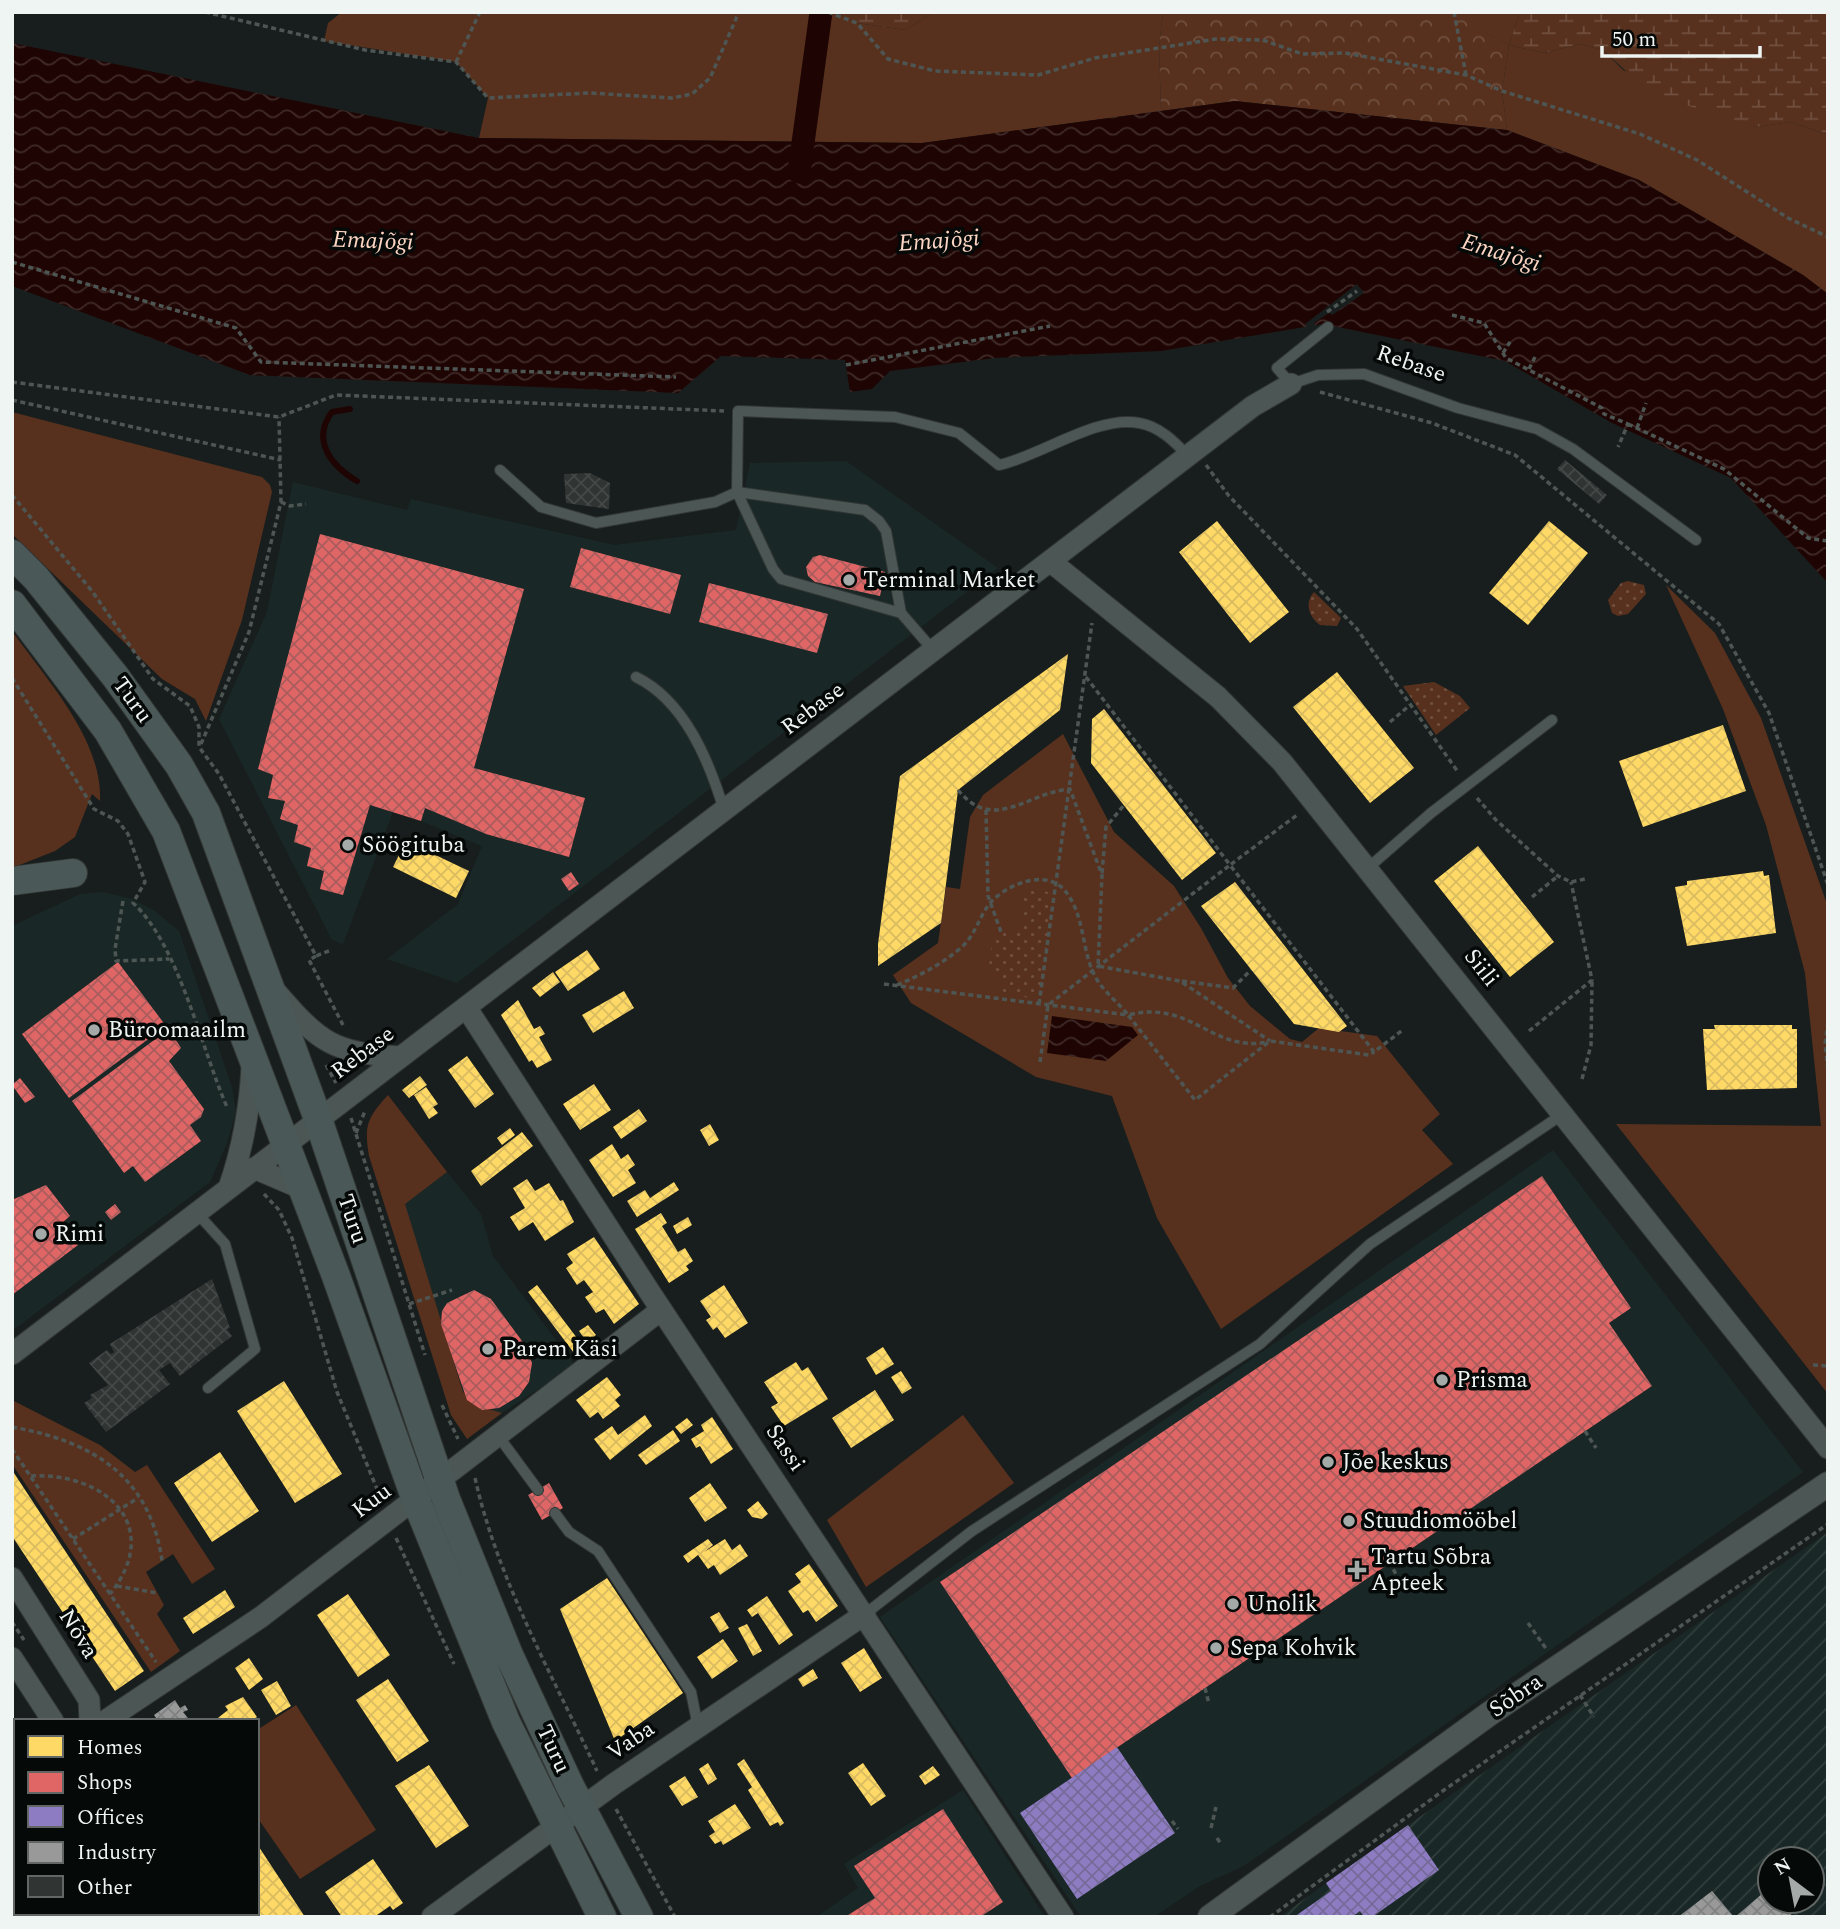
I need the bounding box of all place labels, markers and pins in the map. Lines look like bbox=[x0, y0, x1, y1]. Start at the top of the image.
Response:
place label: Terminal Market bbox=[863, 563, 1035, 598]
marker: Terminal Market bbox=[841, 572, 857, 588]
place label: Söögituba bbox=[362, 828, 465, 863]
marker: Söögituba bbox=[340, 837, 356, 853]
place label: Büroomaailm bbox=[108, 1013, 246, 1048]
marker: Büroomaailm bbox=[86, 1022, 102, 1038]
place label: Rimi bbox=[55, 1217, 104, 1252]
marker: Rimi bbox=[33, 1226, 49, 1242]
place label: Parem Käsi bbox=[502, 1332, 618, 1367]
marker: Parem Käsi bbox=[480, 1341, 496, 1357]
place label: Prisma bbox=[1456, 1363, 1528, 1398]
marker: Prisma bbox=[1434, 1372, 1450, 1388]
place label: Jõe keskus bbox=[1342, 1445, 1449, 1480]
marker: Jõe keskus bbox=[1320, 1454, 1336, 1470]
place label: Stuudiomööbel bbox=[1363, 1504, 1517, 1539]
marker: Stuudiomööbel bbox=[1341, 1513, 1357, 1529]
place label: Tartu Sõbra Apteek bbox=[1371, 1540, 1491, 1601]
marker: Tartu Sõbra Apteek bbox=[1349, 1562, 1365, 1578]
place label: Unolik bbox=[1247, 1587, 1318, 1622]
marker: Unolik bbox=[1225, 1596, 1241, 1612]
place label: Sepa Kohvik bbox=[1230, 1631, 1357, 1666]
marker: Sepa Kohvik bbox=[1208, 1640, 1224, 1656]

